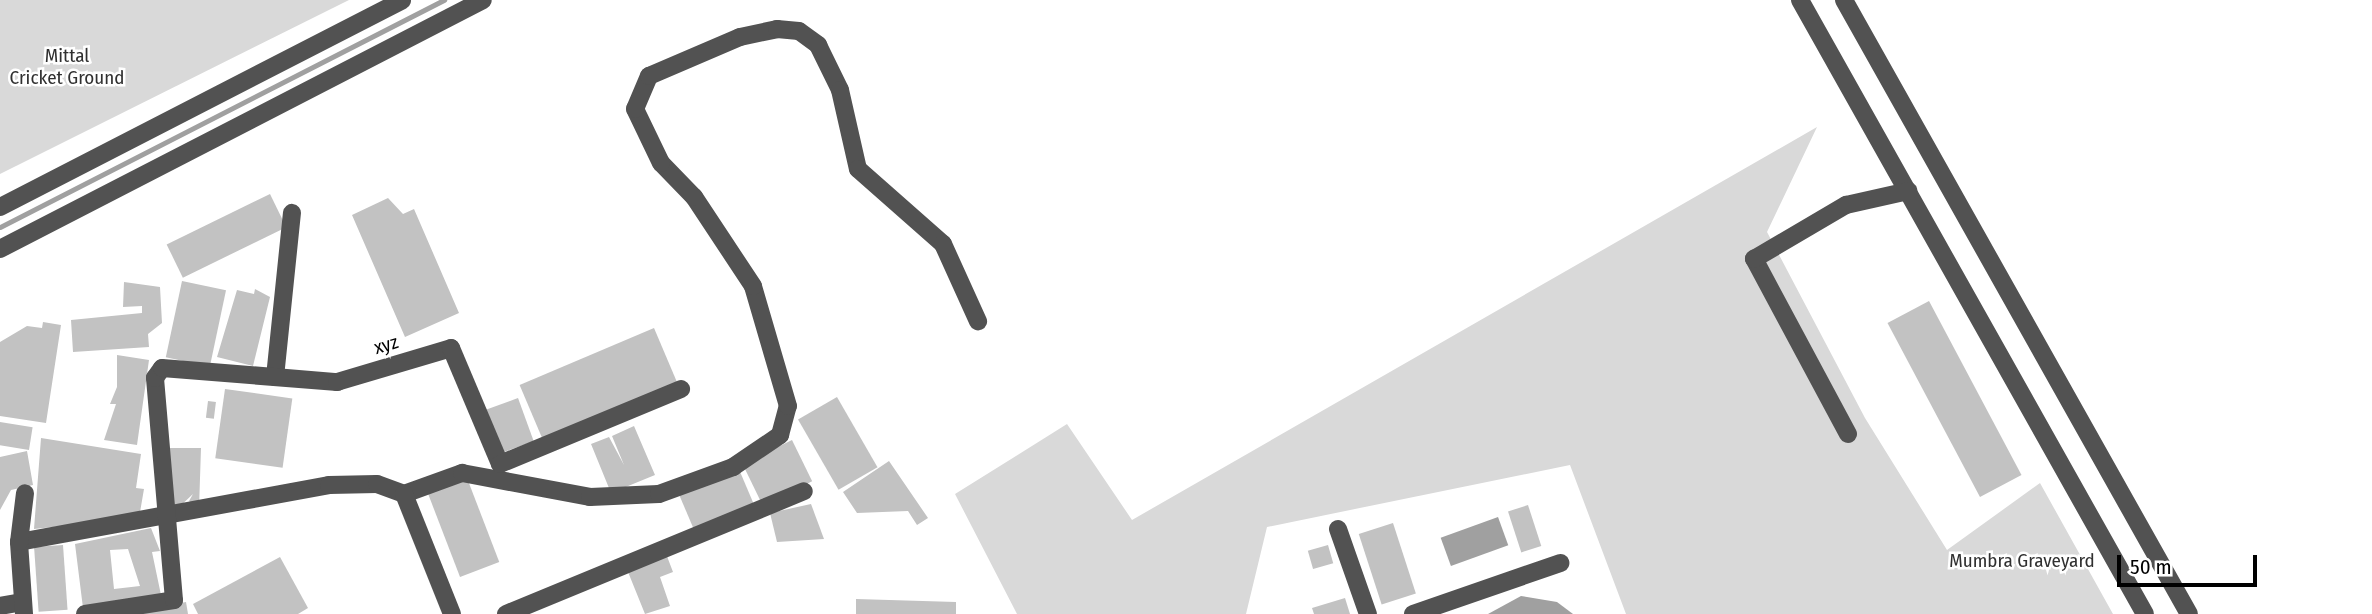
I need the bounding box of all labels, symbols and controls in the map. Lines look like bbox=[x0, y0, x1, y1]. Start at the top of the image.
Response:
park label: Mittal Cricket Ground bbox=[10, 45, 124, 89]
street label: xyz bbox=[371, 331, 401, 359]
scale bar bbox=[2120, 540, 2260, 584]
park label: Mumbra Graveyard bbox=[1949, 550, 2095, 572]
text: 50 m bbox=[2130, 554, 2172, 580]

